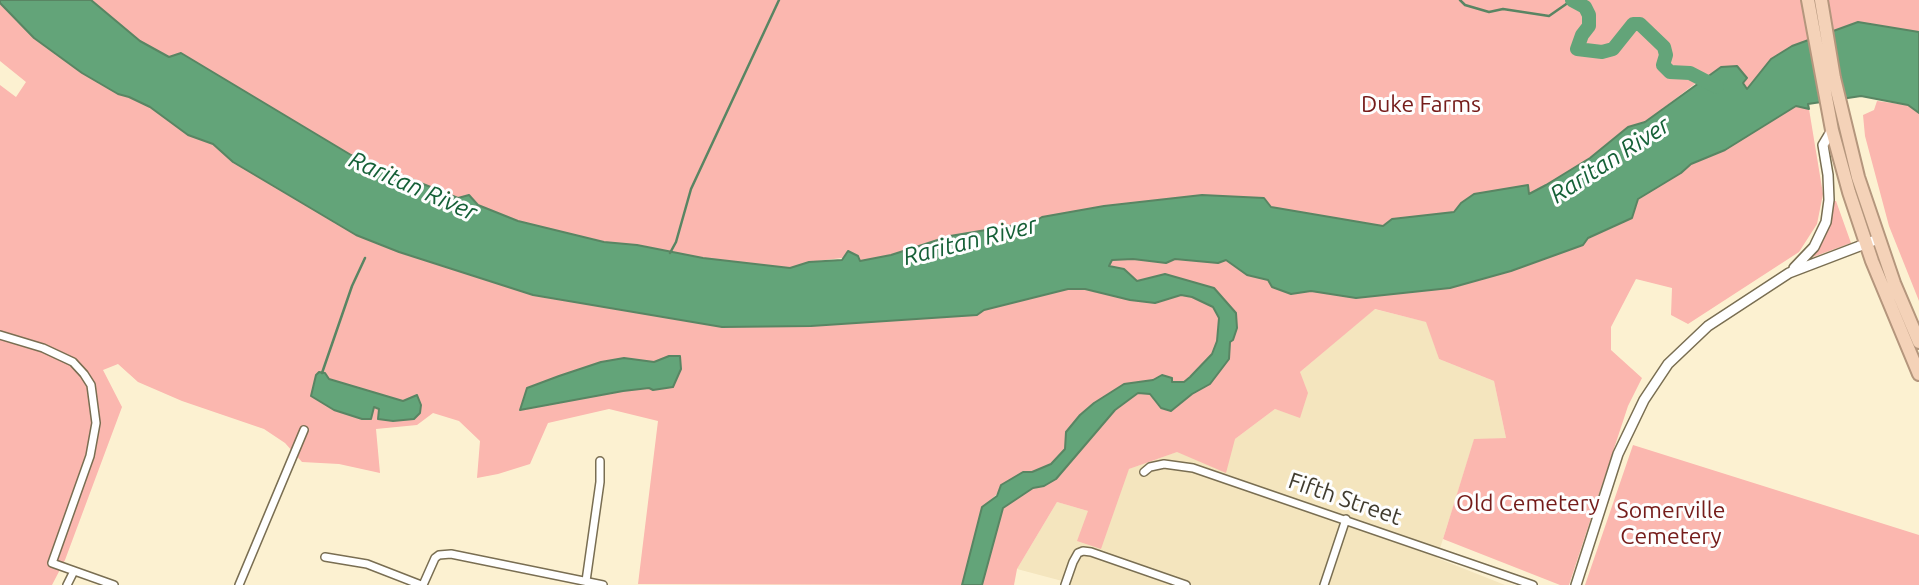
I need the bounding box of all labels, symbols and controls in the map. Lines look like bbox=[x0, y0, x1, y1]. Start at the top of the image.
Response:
park label: Duke Farms bbox=[1361, 90, 1481, 118]
water label: Raritan River bbox=[1545, 111, 1675, 209]
water label: Raritan River bbox=[345, 145, 481, 227]
water label: Raritan River bbox=[900, 210, 1040, 272]
street label: Fifth Street bbox=[1285, 467, 1405, 531]
park label: Old Cemetery bbox=[1456, 489, 1600, 517]
park label: Somerville Cemetery bbox=[1617, 496, 1725, 550]

